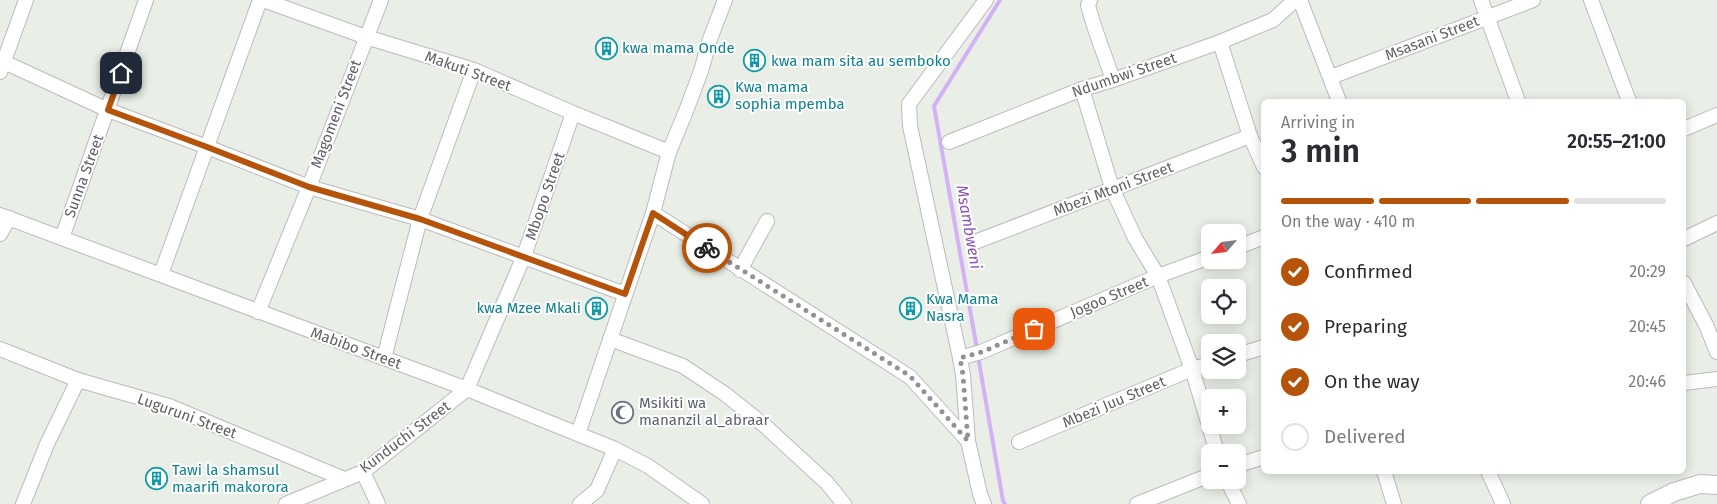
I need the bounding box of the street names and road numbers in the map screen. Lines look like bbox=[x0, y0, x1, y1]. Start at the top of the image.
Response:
street label: Msasani Street bbox=[1382, 12, 1482, 64]
street label: Makuti Street bbox=[422, 47, 514, 95]
street label: Ndumbwi Street bbox=[1069, 48, 1179, 101]
street label: Magomeni Street bbox=[307, 57, 365, 171]
street label: Sunna Street bbox=[61, 131, 108, 220]
street label: Mbopo Street bbox=[522, 149, 569, 242]
street label: Mbezi Mtoni Street bbox=[1051, 158, 1176, 220]
street label: Jogoo Street bbox=[1067, 272, 1151, 322]
street label: Mabibo Street bbox=[308, 323, 404, 373]
street label: Mbezi Juu Street bbox=[1060, 372, 1169, 432]
street label: Luguruni Street bbox=[135, 390, 240, 443]
street label: Kunduchi Street bbox=[356, 397, 454, 477]

